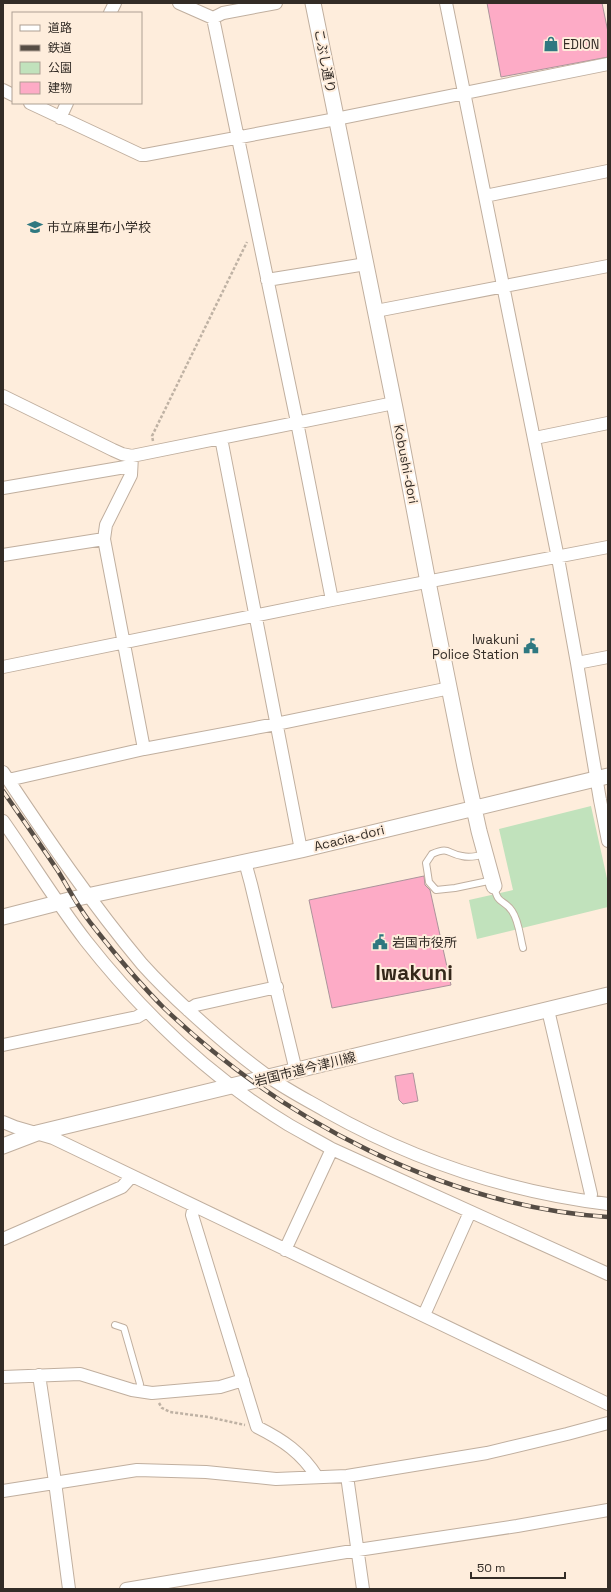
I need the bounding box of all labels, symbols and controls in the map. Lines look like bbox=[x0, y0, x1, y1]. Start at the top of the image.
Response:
legend bbox=[12, 12, 142, 104]
text: 道路 bbox=[48, 20, 72, 36]
street label: こぶし通り bbox=[310, 27, 340, 95]
shop icon: EDION bbox=[542, 35, 560, 53]
place label: EDION bbox=[563, 36, 599, 53]
text: 鉄道 bbox=[48, 40, 72, 56]
text: 公園 bbox=[48, 60, 72, 76]
text: 建物 bbox=[48, 80, 72, 96]
school or university icon: 市立麻里布小学校 bbox=[26, 218, 44, 236]
place label: 市立麻里布小学校 bbox=[47, 219, 151, 236]
street label: Kobushi-dori bbox=[390, 423, 422, 505]
place label: Iwakuni Police Station bbox=[432, 631, 519, 663]
public building icon: Iwakuni Police Station bbox=[522, 637, 540, 655]
street label: Acacia-dori bbox=[312, 821, 386, 855]
public building icon: 岩国市役所 bbox=[371, 933, 389, 951]
place label: 岩国市役所 bbox=[392, 934, 457, 951]
district label: Iwakuni bbox=[375, 959, 453, 986]
street label: 岩国市道今津川線 bbox=[252, 1048, 358, 1090]
scale bar bbox=[471, 1554, 565, 1580]
text: 50 m bbox=[477, 1560, 505, 1576]

